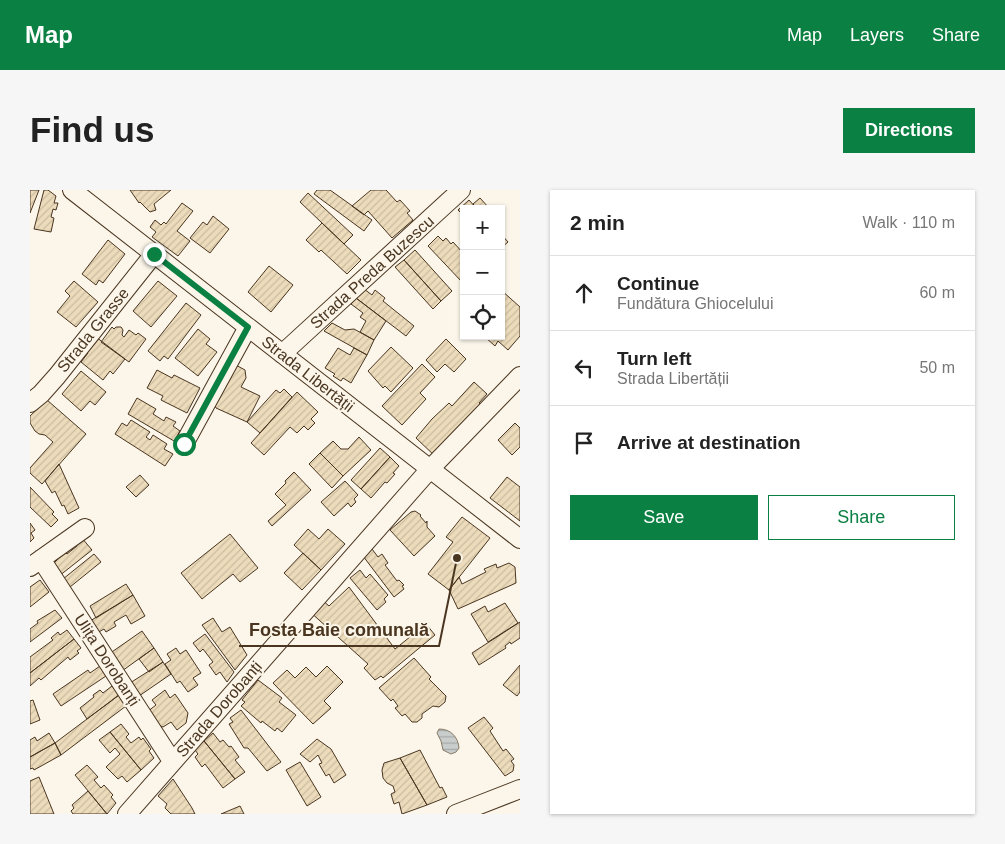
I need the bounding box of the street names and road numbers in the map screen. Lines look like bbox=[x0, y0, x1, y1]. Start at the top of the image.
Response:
street label: Strada Preda Buzescu bbox=[307, 212, 437, 332]
street label: Strada Grasse bbox=[54, 284, 132, 375]
street label: Strada Libertății bbox=[259, 333, 357, 415]
street label: Ulița Dorobanți bbox=[71, 611, 143, 709]
street label: Strada Dorobanți bbox=[173, 658, 265, 760]

